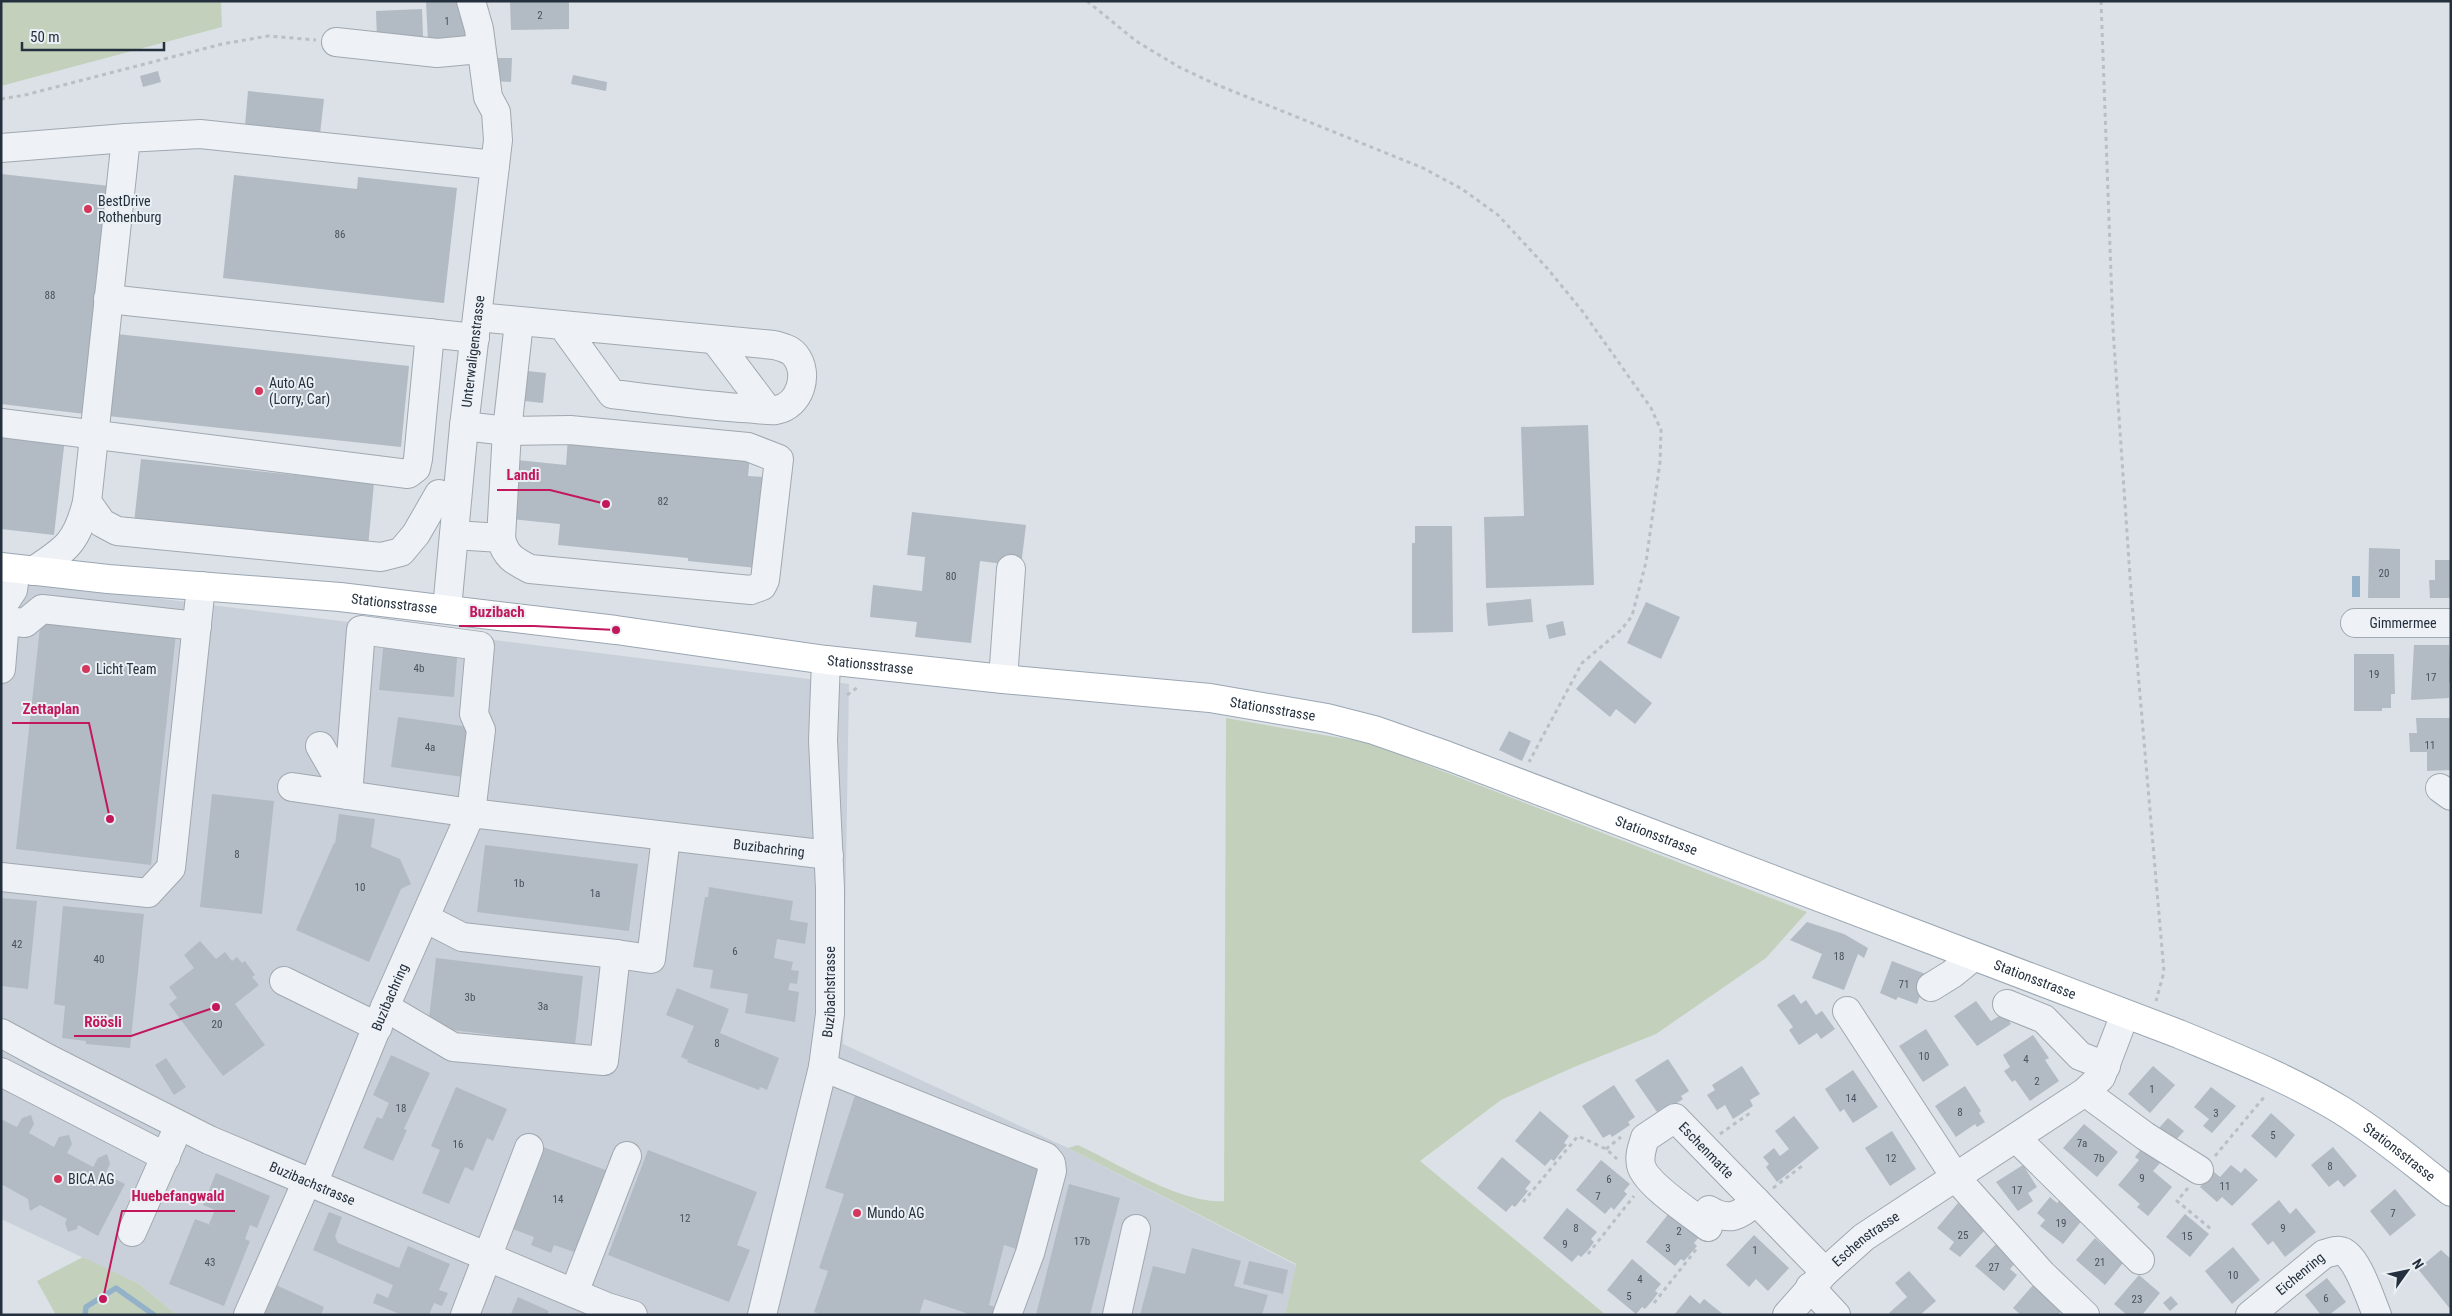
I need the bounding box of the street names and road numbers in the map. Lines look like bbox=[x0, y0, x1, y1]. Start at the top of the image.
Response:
street label: Unterwaligenstrasse bbox=[458, 294, 488, 408]
street label: Stationsstrasse bbox=[350, 590, 438, 617]
street label: Gimmermee bbox=[2369, 615, 2437, 631]
street label: Stationsstrasse bbox=[827, 652, 914, 677]
street label: Stationsstrasse bbox=[1229, 694, 1317, 724]
street label: Stationsstrasse bbox=[1613, 812, 1700, 858]
street label: Buzibachring bbox=[732, 836, 806, 860]
street label: Buzibachstrasse bbox=[819, 946, 838, 1038]
street label: Stationsstrasse bbox=[1992, 956, 2079, 1002]
street label: Buzibachring bbox=[368, 961, 411, 1033]
street label: Eschenmatte bbox=[1675, 1119, 1738, 1182]
street label: Stationsstrasse bbox=[2360, 1119, 2439, 1185]
street label: Buzibachstrasse bbox=[267, 1158, 358, 1209]
street label: Eschenstrasse bbox=[1829, 1208, 1903, 1270]
street label: Eichenring bbox=[2273, 1249, 2328, 1298]

